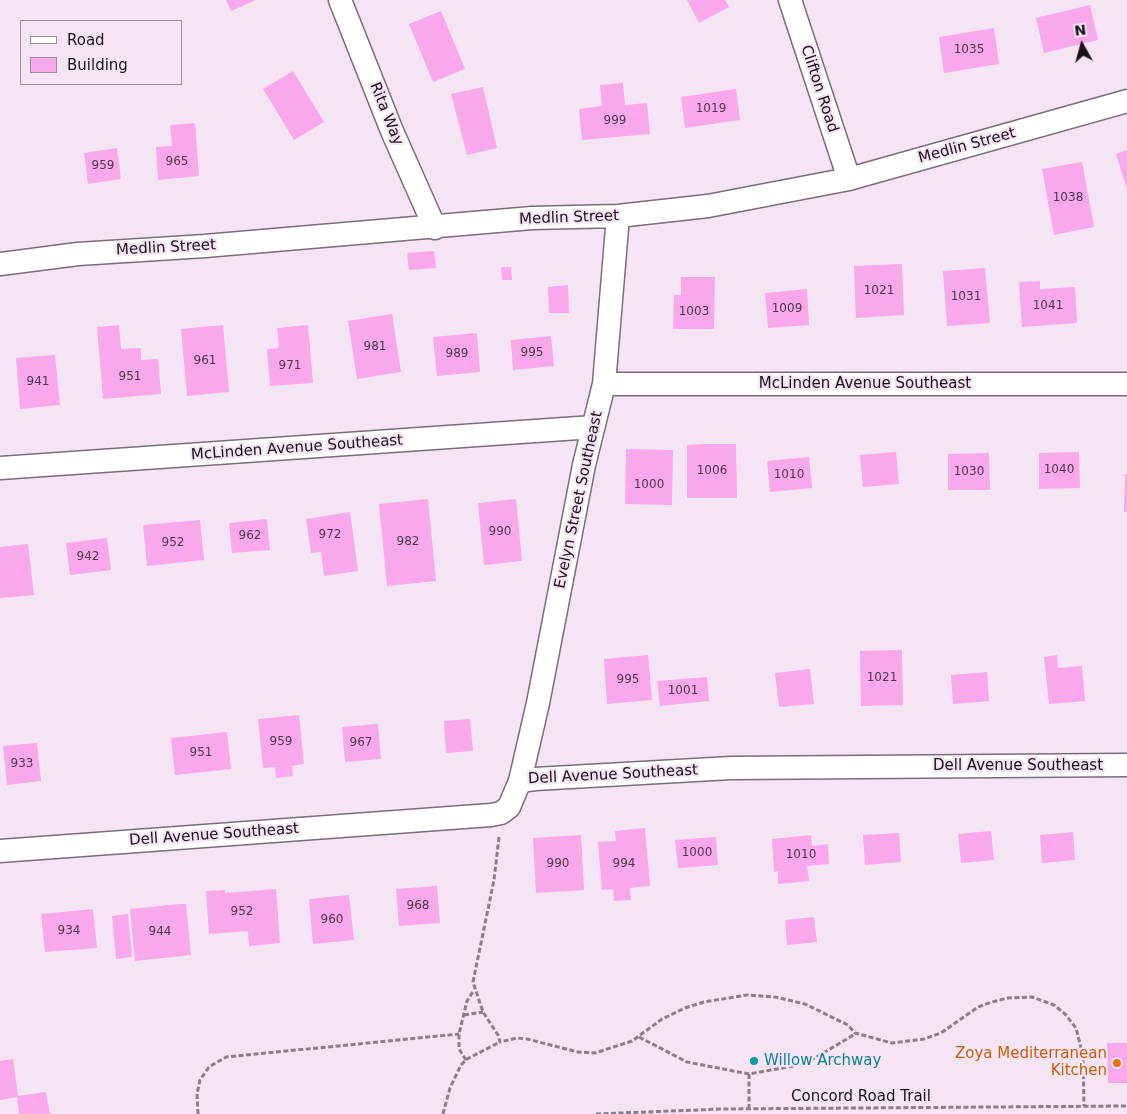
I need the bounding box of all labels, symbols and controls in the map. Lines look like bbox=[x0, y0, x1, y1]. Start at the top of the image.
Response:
legend bbox=[20, 20, 182, 85]
north arrow bbox=[1057, 20, 1107, 70]
text: N bbox=[1073, 21, 1087, 39]
text: Road bbox=[67, 31, 105, 49]
street label: Clifton Road bbox=[796, 43, 842, 135]
house number: 1035 bbox=[954, 43, 984, 57]
text: Building bbox=[67, 56, 128, 74]
street label: Rita Way bbox=[365, 80, 407, 148]
house number: 1019 bbox=[696, 102, 726, 116]
house number: 999 bbox=[604, 114, 626, 128]
street label: Medlin Street bbox=[916, 124, 1018, 168]
house number: 965 bbox=[166, 155, 188, 169]
house number: 959 bbox=[92, 159, 114, 173]
house number: 1038 bbox=[1053, 191, 1083, 205]
street label: Medlin Street bbox=[519, 207, 619, 229]
street label: Medlin Street bbox=[116, 236, 216, 260]
house number: 1021 bbox=[864, 284, 894, 298]
house number: 1031 bbox=[951, 290, 981, 304]
house number: 1041 bbox=[1033, 299, 1063, 313]
house number: 1009 bbox=[772, 302, 802, 316]
house number: 1003 bbox=[679, 305, 709, 319]
house number: 981 bbox=[364, 340, 386, 354]
house number: 995 bbox=[521, 346, 543, 360]
house number: 989 bbox=[446, 347, 468, 361]
house number: 961 bbox=[194, 354, 216, 368]
house number: 971 bbox=[279, 359, 301, 373]
house number: 951 bbox=[119, 370, 141, 384]
house number: 941 bbox=[27, 375, 49, 389]
street label: McLinden Avenue Southeast bbox=[759, 375, 971, 393]
street label: Evelyn Street Southeast bbox=[551, 410, 607, 590]
street label: McLinden Avenue Southeast bbox=[190, 432, 404, 464]
house number: 1040 bbox=[1044, 463, 1074, 477]
house number: 1006 bbox=[697, 464, 727, 478]
house number: 1030 bbox=[954, 465, 984, 479]
house number: 1010 bbox=[774, 468, 804, 482]
house number: 1000 bbox=[634, 478, 664, 492]
house number: 990 bbox=[489, 525, 511, 539]
house number: 972 bbox=[319, 528, 341, 542]
house number: 962 bbox=[239, 529, 261, 543]
house number: 982 bbox=[397, 535, 419, 549]
house number: 952 bbox=[162, 536, 184, 550]
house number: 942 bbox=[77, 550, 99, 564]
house number: 1021 bbox=[867, 671, 897, 685]
house number: 995 bbox=[617, 673, 639, 687]
house number: 1001 bbox=[668, 684, 698, 698]
house number: 959 bbox=[270, 735, 292, 749]
house number: 967 bbox=[350, 736, 372, 750]
house number: 951 bbox=[190, 746, 212, 760]
house number: 933 bbox=[11, 757, 33, 771]
street label: Dell Avenue Southeast bbox=[933, 757, 1103, 775]
street label: Dell Avenue Southeast bbox=[528, 762, 698, 788]
street label: Dell Avenue Southeast bbox=[129, 820, 299, 850]
house number: 1000 bbox=[682, 846, 712, 860]
house number: 1010 bbox=[786, 848, 816, 862]
house number: 990 bbox=[547, 857, 569, 871]
house number: 994 bbox=[613, 857, 635, 871]
house number: 968 bbox=[407, 899, 429, 913]
house number: 952 bbox=[231, 905, 253, 919]
house number: 960 bbox=[321, 913, 343, 927]
house number: 934 bbox=[58, 924, 80, 938]
house number: 944 bbox=[149, 925, 171, 939]
place label: Zoya Mediterranean Kitchen bbox=[955, 1045, 1107, 1080]
place label: Willow Archway bbox=[764, 1052, 881, 1070]
marker: Willow Archway bbox=[748, 1055, 760, 1067]
marker: Zoya Mediterranean Kitchen bbox=[1111, 1057, 1123, 1069]
street label: Concord Road Trail bbox=[791, 1088, 931, 1106]

